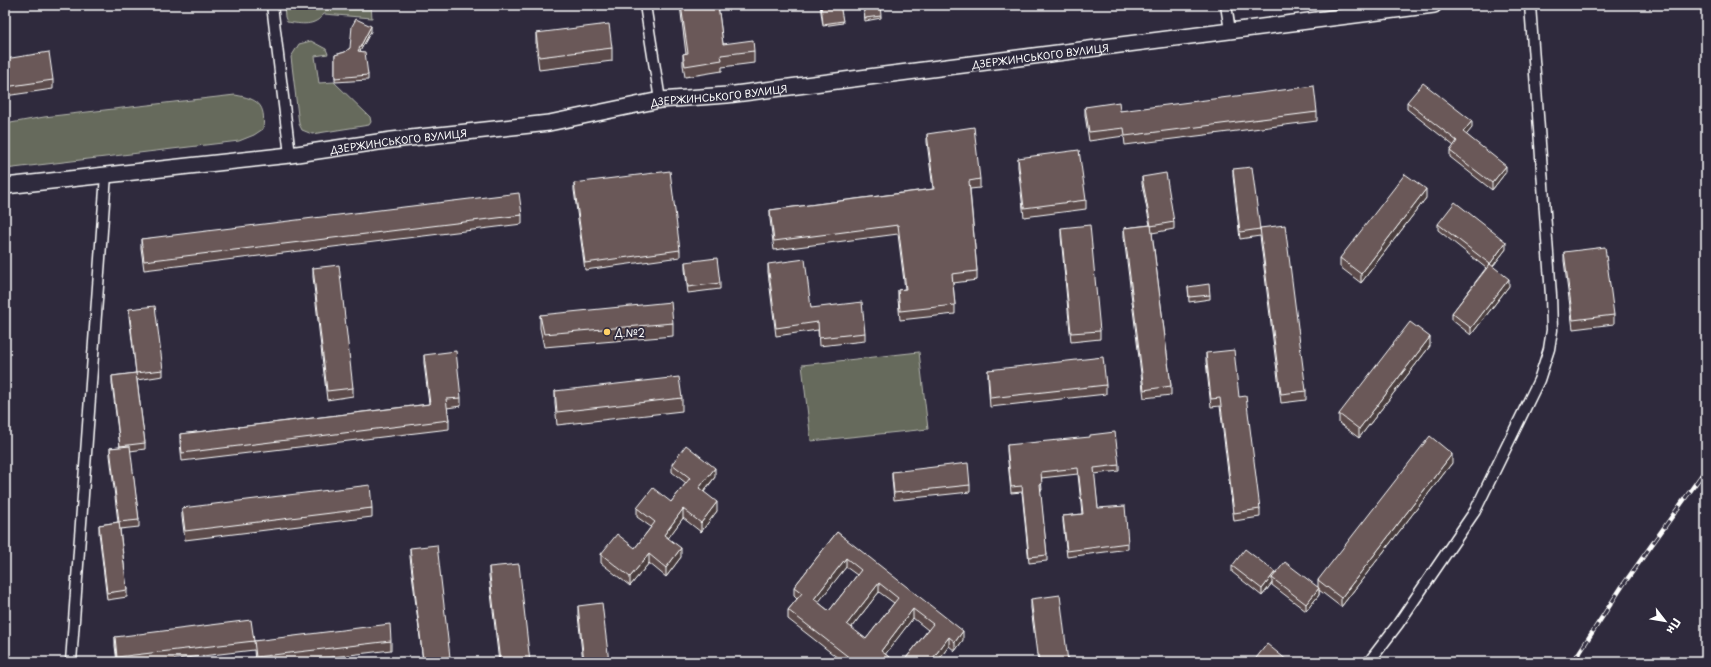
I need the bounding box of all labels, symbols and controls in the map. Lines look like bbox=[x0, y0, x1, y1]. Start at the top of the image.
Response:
street label: ДЗЕРЖИНСЬКОГО ВУЛИЦЯ bbox=[970, 39, 1110, 71]
street label: ДЗЕРЖИНСЬКОГО ВУЛИЦЯ bbox=[648, 80, 788, 110]
street label: ДЗЕРЖИНСЬКОГО ВУЛИЦЯ bbox=[328, 124, 468, 157]
place label: Д.№2 bbox=[614, 325, 645, 340]
marker: Д.№2 bbox=[602, 327, 612, 337]
north arrow bbox=[1645, 601, 1685, 641]
text: Пн bbox=[1663, 615, 1685, 638]

